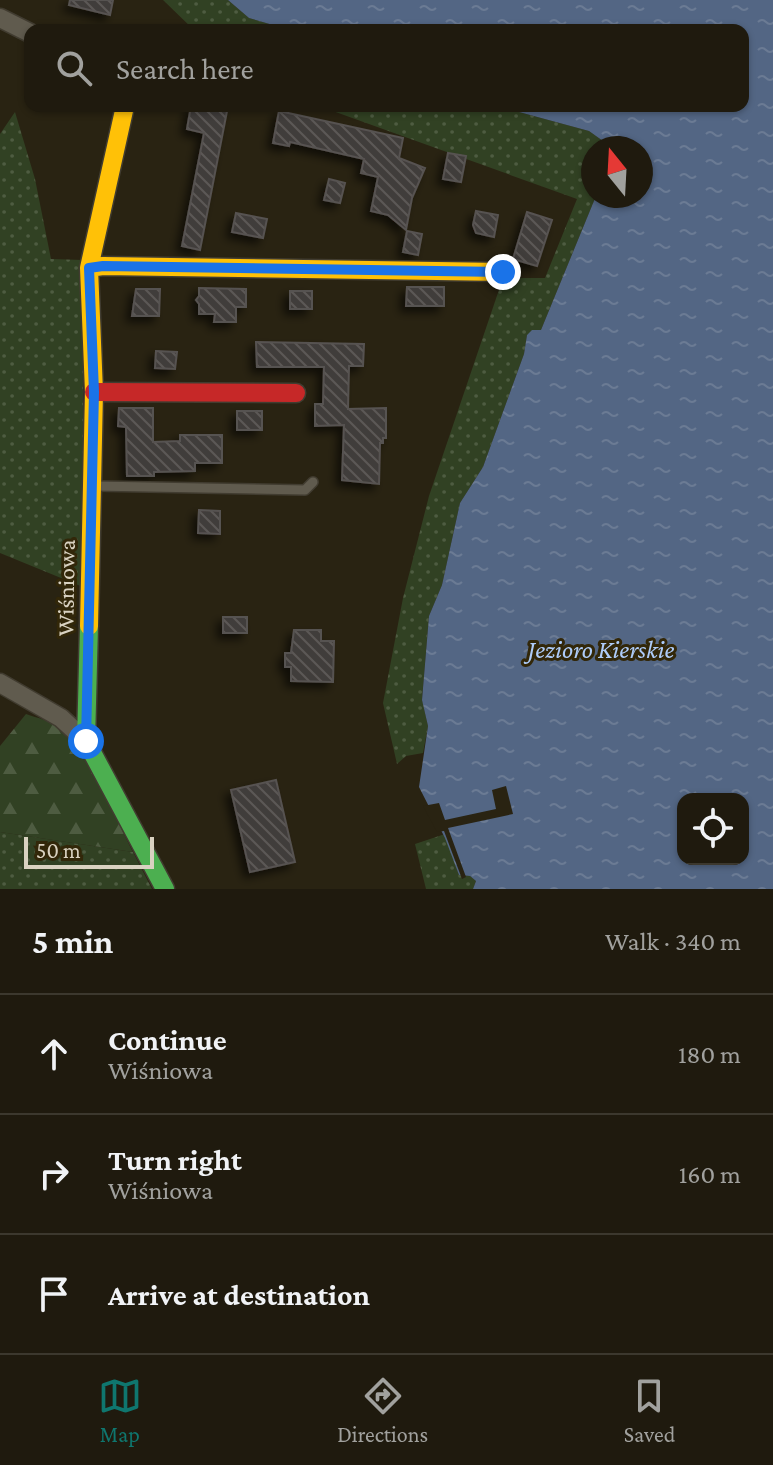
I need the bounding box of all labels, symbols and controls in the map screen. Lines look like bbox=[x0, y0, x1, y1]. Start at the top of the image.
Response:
search box bbox=[24, 24, 749, 112]
icon: search bbox=[52, 46, 96, 90]
text: Search here bbox=[116, 52, 254, 85]
north arrow bbox=[581, 136, 653, 208]
route end bbox=[485, 254, 521, 290]
street label: Wiśniowa bbox=[51, 539, 80, 637]
water label: Jezioro Kierskie bbox=[524, 635, 675, 664]
route start bbox=[68, 723, 104, 759]
map controls bbox=[677, 793, 749, 865]
button: locate bbox=[677, 793, 749, 865]
scale bar bbox=[24, 833, 154, 869]
text: 50 m bbox=[36, 838, 81, 863]
text: 5 min bbox=[32, 923, 113, 960]
text: Walk · 340 m bbox=[605, 927, 741, 956]
text: Continue bbox=[108, 1023, 227, 1056]
icon: ahead bbox=[32, 1032, 76, 1076]
text: 180 m bbox=[678, 1040, 741, 1069]
text: Wiśniowa bbox=[108, 1056, 213, 1085]
text: Turn right bbox=[108, 1143, 242, 1176]
icon: right bbox=[32, 1152, 76, 1196]
text: 160 m bbox=[679, 1160, 741, 1189]
text: Wiśniowa bbox=[108, 1176, 213, 1205]
icon: arrive bbox=[32, 1272, 76, 1316]
text: Arrive at destination bbox=[108, 1278, 370, 1311]
tab: Map bbox=[98, 1374, 142, 1447]
tab: Directions bbox=[337, 1374, 428, 1447]
tab: Saved bbox=[624, 1374, 675, 1447]

